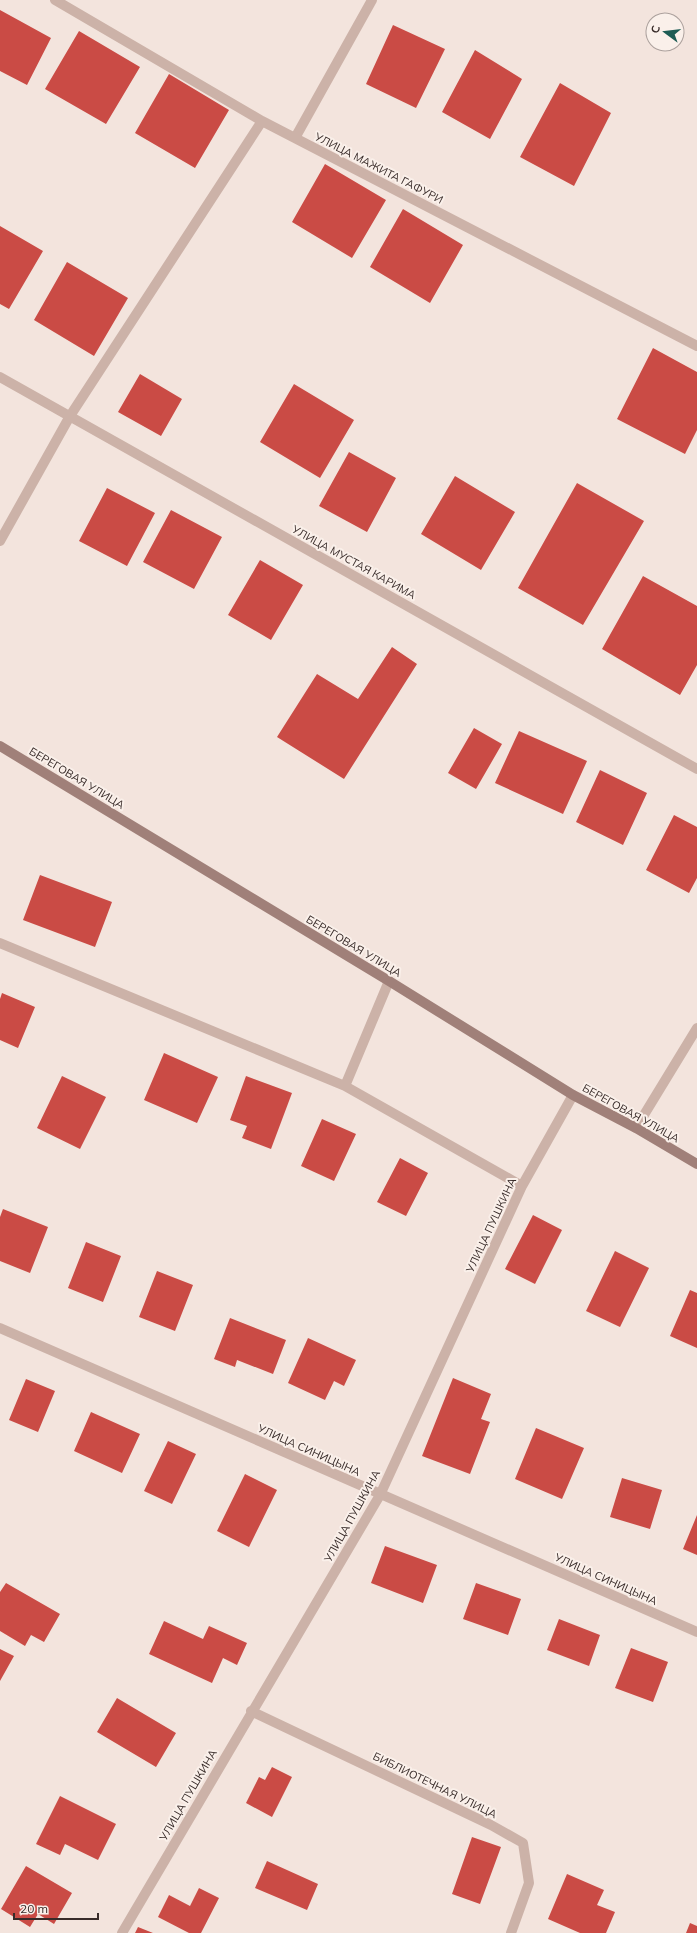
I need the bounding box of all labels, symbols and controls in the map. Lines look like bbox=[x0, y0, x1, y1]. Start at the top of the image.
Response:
north arrow bbox=[645, 12, 685, 52]
text: С bbox=[648, 24, 663, 35]
street label: УЛИЦА МАЖИТА ГАФУРИ bbox=[311, 129, 446, 207]
street label: УЛИЦА МУСТАЯ КАРИМА bbox=[289, 522, 419, 602]
street label: БЕРЕГОВАЯ УЛИЦА bbox=[27, 744, 127, 812]
street label: БЕРЕГОВАЯ УЛИЦА bbox=[304, 912, 404, 980]
street label: БЕРЕГОВАЯ УЛИЦА bbox=[580, 1081, 682, 1145]
street label: УЛИЦА ПУШКИНА bbox=[462, 1175, 519, 1276]
street label: УЛИЦА СИНИЦЫНА bbox=[255, 1421, 363, 1479]
street label: УЛИЦА ПУШКИНА bbox=[320, 1467, 383, 1565]
street label: УЛИЦА СИНИЦЫНА bbox=[552, 1550, 660, 1608]
street label: УЛИЦА ПУШКИНА bbox=[156, 1747, 220, 1844]
street label: БИБЛИОТЕЧНАЯ УЛИЦА bbox=[371, 1749, 499, 1821]
scale bar bbox=[14, 1895, 98, 1921]
text: 20 m bbox=[20, 1901, 48, 1916]

